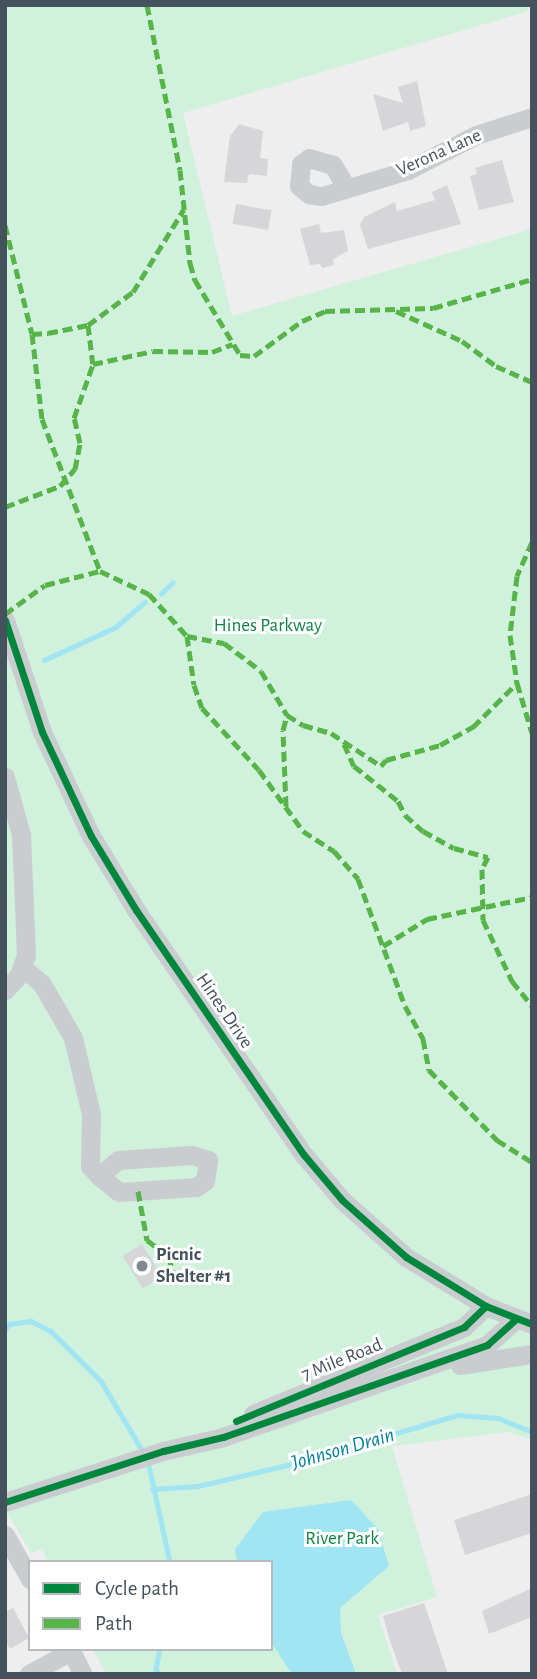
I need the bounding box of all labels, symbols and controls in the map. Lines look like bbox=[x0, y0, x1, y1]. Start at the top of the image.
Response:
street label: Verona Lane bbox=[393, 124, 485, 182]
park label: Hines Parkway bbox=[214, 615, 322, 637]
street label: Hines Drive bbox=[191, 969, 257, 1053]
place label: Picnic Shelter #1 bbox=[156, 1244, 231, 1288]
marker: Picnic Shelter #1 bbox=[134, 1258, 150, 1274]
street label: 7 Mile Road bbox=[298, 1334, 386, 1386]
water label: Johnson Drain bbox=[289, 1422, 397, 1476]
park label: River Park bbox=[305, 1528, 379, 1550]
legend bbox=[28, 1560, 273, 1651]
text: Cycle path bbox=[95, 1578, 179, 1599]
text: Path bbox=[95, 1613, 133, 1634]

